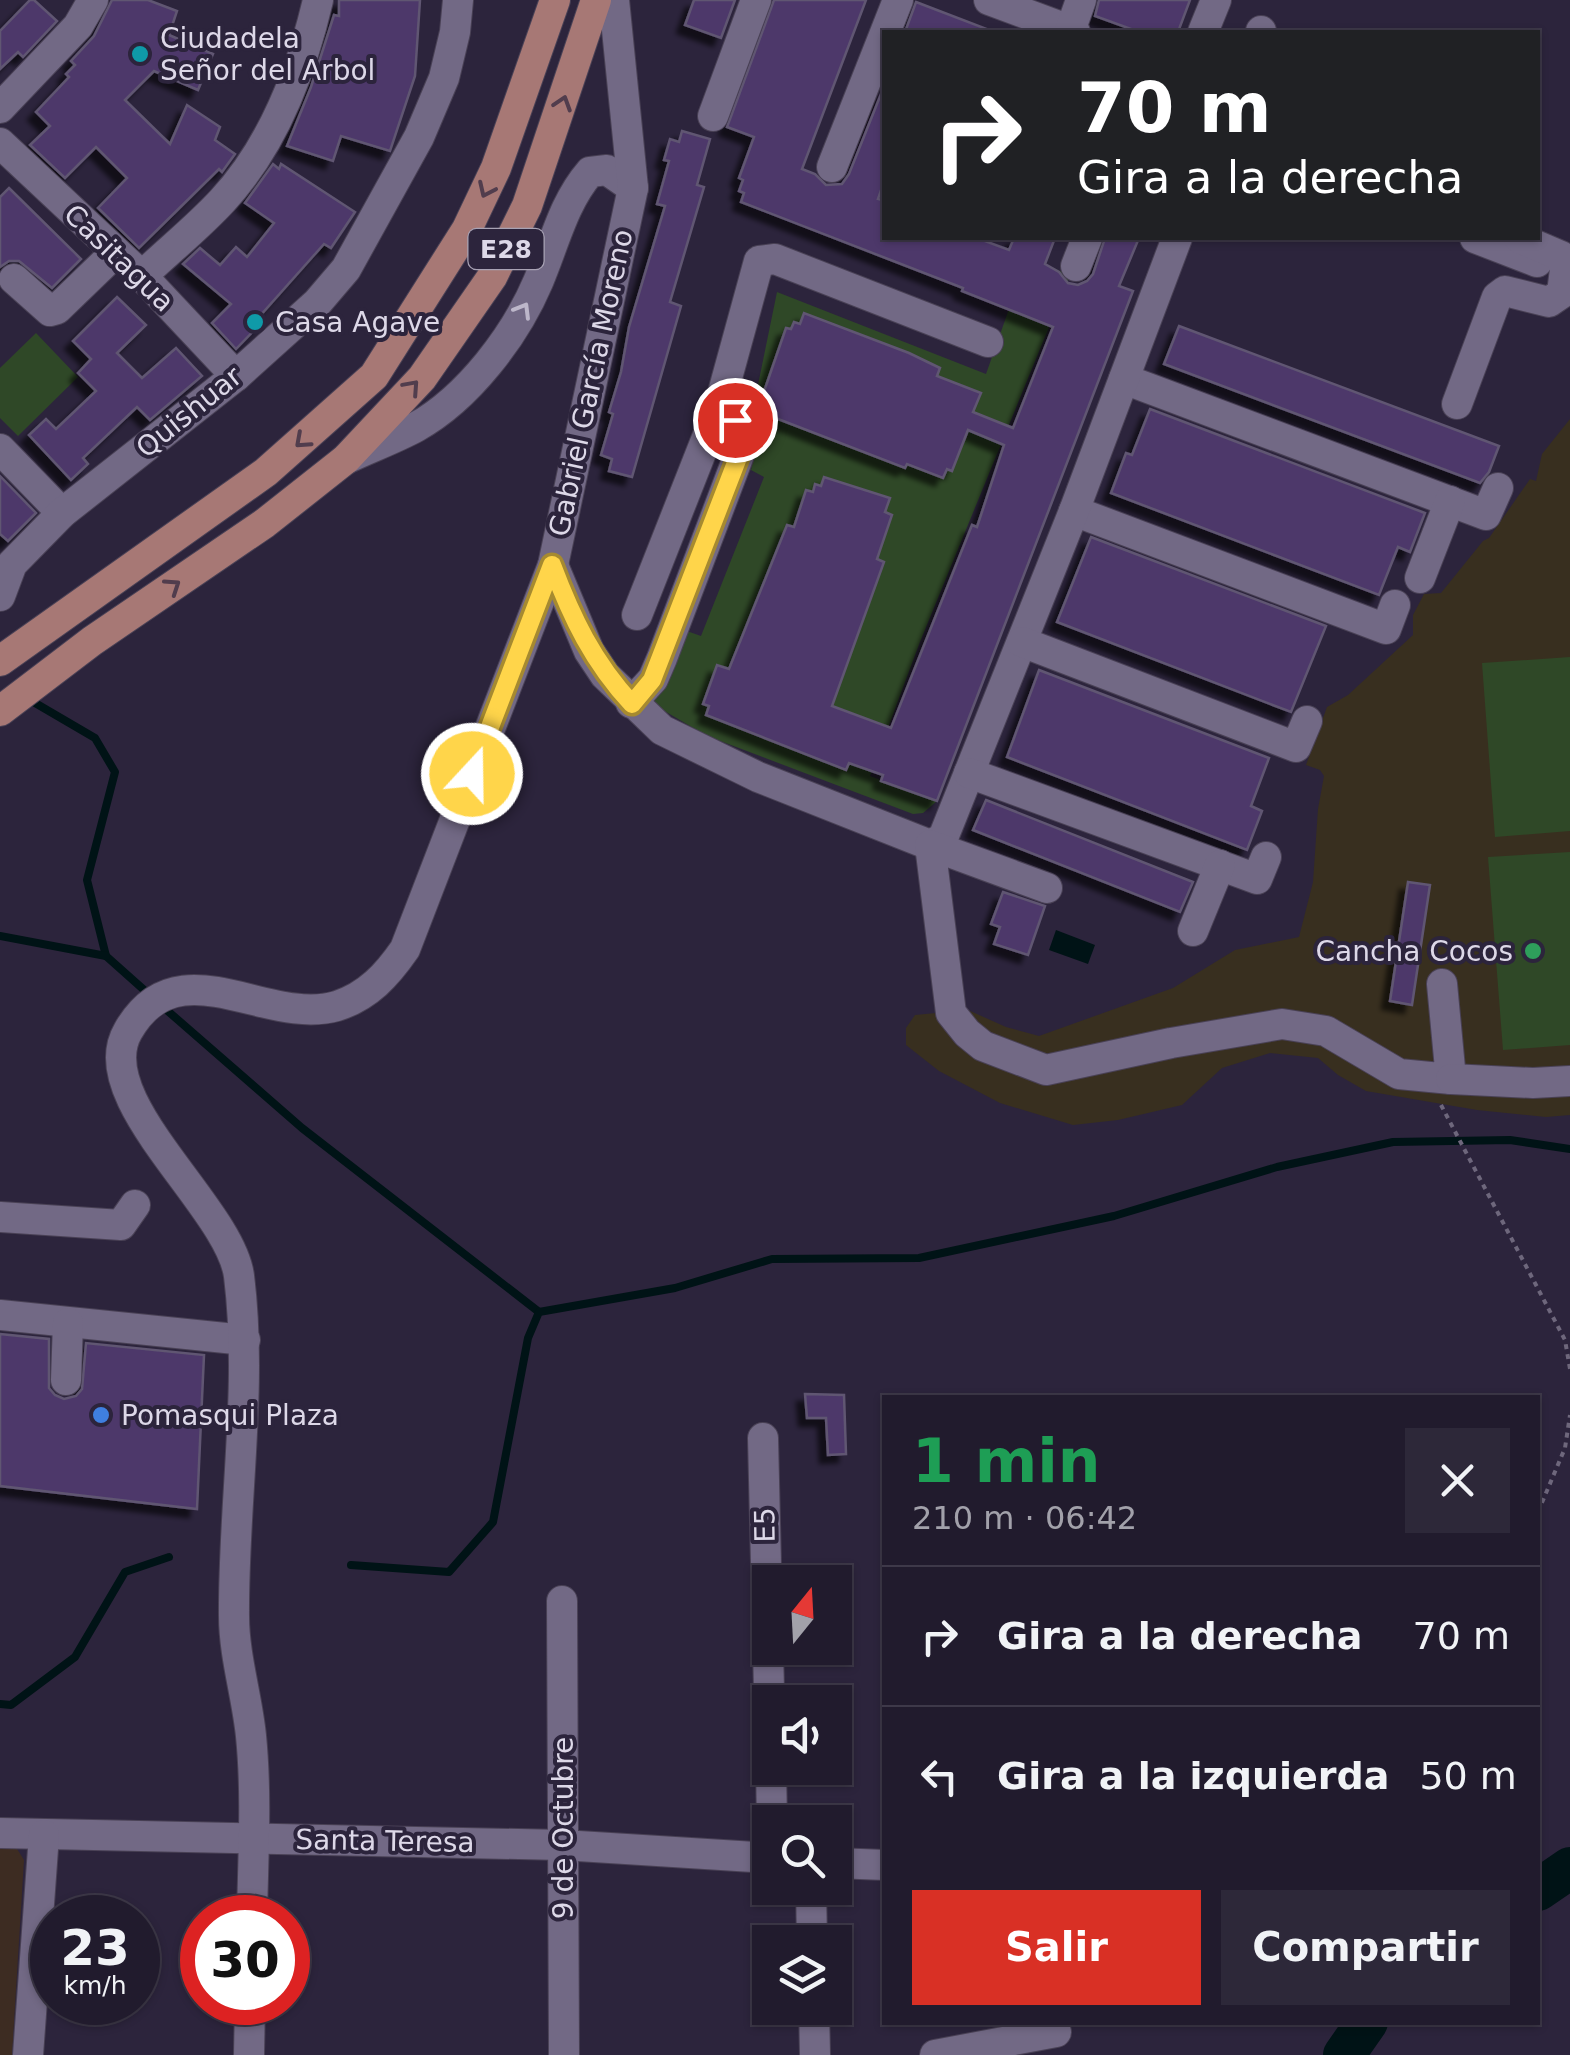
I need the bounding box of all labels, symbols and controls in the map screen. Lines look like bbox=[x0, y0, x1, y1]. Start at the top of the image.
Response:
place label: Ciudadela Señor del Arbol bbox=[160, 22, 375, 87]
marker: Ciudadela Señor del Arbol bbox=[129, 43, 151, 65]
text: 70 m bbox=[1077, 67, 1272, 149]
icon: right bbox=[912, 70, 1042, 200]
one-way arrow bbox=[551, 95, 572, 112]
text: Gira a la derecha bbox=[1077, 151, 1463, 204]
one-way arrow bbox=[479, 180, 499, 198]
street label: Casitagua bbox=[57, 198, 181, 318]
street label: Gabriel García Moreno bbox=[542, 226, 640, 540]
road number: E28 bbox=[468, 229, 544, 269]
one-way arrow bbox=[511, 303, 530, 321]
place label: Casa Agave bbox=[275, 306, 440, 339]
marker: Casa Agave bbox=[244, 311, 266, 333]
street label: Quishuar bbox=[130, 359, 249, 465]
pin bbox=[693, 378, 778, 463]
one-way arrow bbox=[400, 380, 418, 399]
icon: arrive bbox=[708, 393, 763, 448]
one-way arrow bbox=[295, 429, 313, 447]
one-way arrow bbox=[161, 580, 180, 598]
position arrow bbox=[420, 722, 524, 826]
place label: Cancha Cocos bbox=[1316, 935, 1513, 968]
marker: Cancha Cocos bbox=[1522, 940, 1544, 962]
place label: Pomasqui Plaza bbox=[121, 1399, 339, 1432]
marker: Pomasqui Plaza bbox=[90, 1404, 112, 1426]
text: 1 min bbox=[912, 1426, 1100, 1496]
button: close bbox=[1405, 1428, 1510, 1533]
text: 210 m · 06:42 bbox=[912, 1499, 1137, 1537]
street label: E5 bbox=[748, 1507, 782, 1543]
north arrow bbox=[752, 1565, 852, 1665]
map controls bbox=[752, 1565, 852, 2025]
icon: right bbox=[912, 1609, 967, 1664]
text: Gira a la derecha bbox=[997, 1614, 1362, 1658]
text: 70 m bbox=[1413, 1614, 1510, 1658]
button: sound bbox=[752, 1685, 852, 1785]
street label: 9 de Octubre bbox=[547, 1737, 580, 1919]
icon: left bbox=[912, 1749, 967, 1804]
text: Gira a la izquierda bbox=[997, 1754, 1389, 1798]
text: 50 m bbox=[1419, 1754, 1517, 1798]
button: search bbox=[752, 1805, 852, 1905]
street label: Santa Teresa bbox=[295, 1823, 475, 1859]
button: Salir bbox=[912, 1890, 1201, 2005]
button: Compartir bbox=[1221, 1890, 1510, 2005]
speed limit sign: 30 bbox=[180, 1895, 310, 2025]
text: 23 bbox=[60, 1919, 130, 1977]
button: layers bbox=[752, 1925, 852, 2025]
text: km/h bbox=[63, 1971, 127, 2000]

